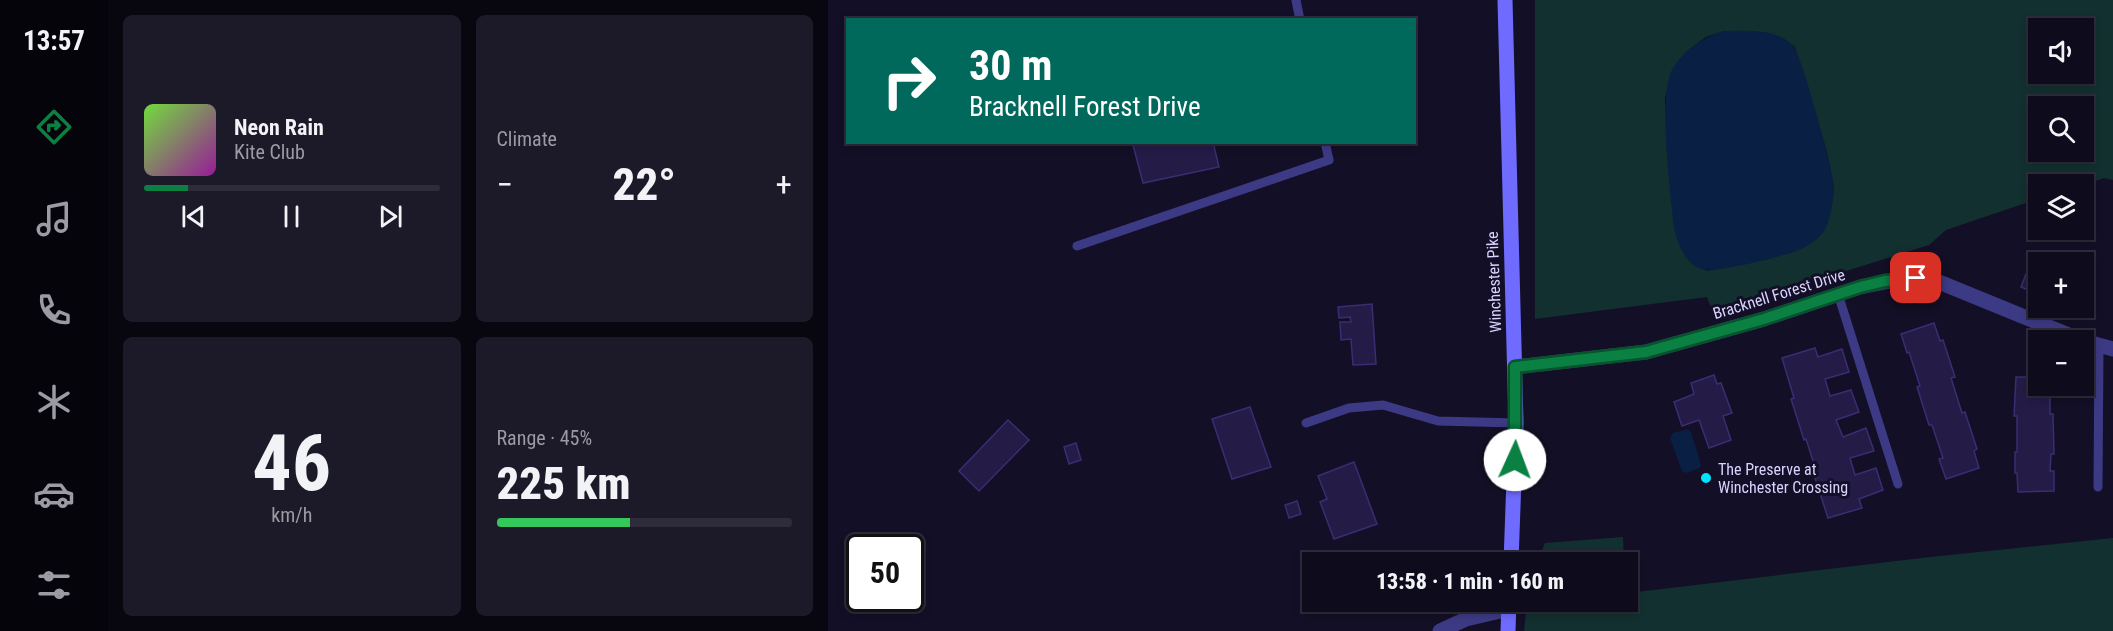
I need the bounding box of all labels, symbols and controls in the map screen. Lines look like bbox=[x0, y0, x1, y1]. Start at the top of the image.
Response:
map controls bbox=[2028, 18, 2094, 396]
button: sound bbox=[2028, 18, 2094, 84]
text: 13:57 bbox=[23, 25, 85, 57]
text: 30 m bbox=[969, 41, 1052, 90]
icon: right bbox=[870, 42, 948, 120]
text: Bracknell Forest Drive bbox=[969, 91, 1201, 123]
button: search bbox=[2028, 96, 2094, 162]
icon: directions bbox=[33, 106, 75, 148]
text: Neon Rain bbox=[234, 115, 324, 140]
text: Climate bbox=[497, 127, 557, 151]
text: Kite Club bbox=[234, 140, 305, 164]
text: 22° bbox=[613, 158, 676, 211]
text: − bbox=[497, 165, 513, 204]
text: + bbox=[776, 165, 792, 204]
button: layers bbox=[2028, 174, 2094, 240]
icon: music bbox=[33, 198, 75, 240]
icon: previous bbox=[177, 200, 210, 233]
icon: pause bbox=[275, 200, 308, 233]
icon: next bbox=[374, 200, 407, 233]
street label: Winchester Pike bbox=[1483, 231, 1505, 333]
pin bbox=[1890, 252, 1941, 303]
button: + bbox=[2028, 252, 2094, 318]
icon: arrive bbox=[1899, 261, 1932, 294]
street label: Bracknell Forest Drive bbox=[1711, 265, 1847, 323]
icon: phone bbox=[33, 289, 75, 331]
button: − bbox=[2028, 330, 2094, 396]
icon: climate bbox=[33, 381, 75, 423]
text: 46 bbox=[252, 418, 331, 509]
text: Range · 45% bbox=[497, 426, 592, 450]
position arrow bbox=[1483, 428, 1547, 492]
text: 225 km bbox=[497, 457, 631, 510]
place label: The Preserve at Winchester Crossing bbox=[1718, 460, 1848, 497]
marker: The Preserve at Winchester Crossing bbox=[1699, 471, 1713, 485]
icon: car bbox=[33, 473, 75, 515]
text: km/h bbox=[271, 503, 312, 527]
speed limit sign: 50 bbox=[846, 534, 924, 612]
icon: filters bbox=[33, 564, 75, 606]
text: 13:58 · 1 min · 160 m bbox=[1376, 569, 1564, 594]

